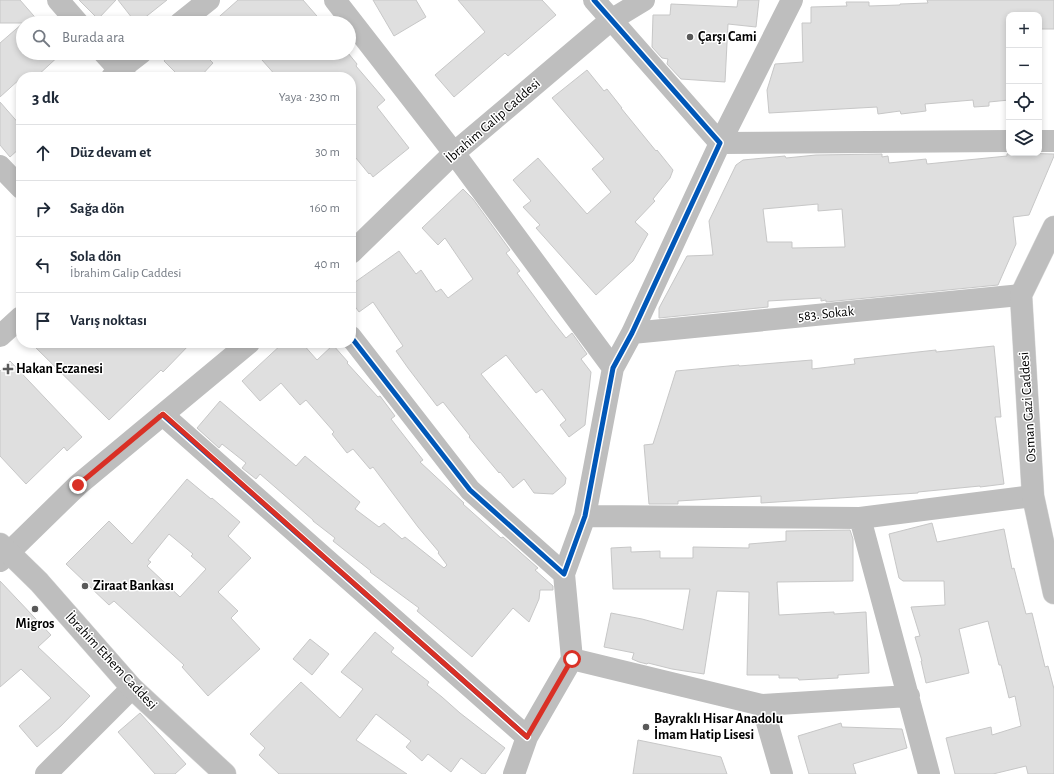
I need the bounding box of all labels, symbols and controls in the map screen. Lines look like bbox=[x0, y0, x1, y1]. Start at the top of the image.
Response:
map controls bbox=[1006, 12, 1042, 156]
button: + bbox=[1006, 12, 1042, 48]
search box bbox=[16, 16, 356, 60]
icon: search bbox=[30, 27, 52, 49]
text: Burada ara bbox=[62, 30, 125, 45]
place label: Çarşı Cami bbox=[698, 30, 757, 44]
marker: Çarşı Cami bbox=[685, 32, 695, 42]
button: − bbox=[1006, 48, 1042, 84]
street label: İbrahim Galip Caddesi bbox=[441, 74, 543, 166]
button: locate bbox=[1006, 84, 1042, 120]
text: 3 dk bbox=[32, 89, 59, 106]
text: Yaya · 230 m bbox=[279, 91, 340, 104]
button: layers bbox=[1006, 120, 1042, 156]
icon: ahead bbox=[32, 142, 54, 164]
text: Düz devam et bbox=[70, 145, 151, 160]
text: 30 m bbox=[315, 146, 340, 159]
icon: right bbox=[32, 198, 54, 220]
text: Sağa dön bbox=[70, 201, 124, 216]
text: 160 m bbox=[310, 202, 340, 215]
text: Sola dön bbox=[70, 249, 121, 264]
icon: left bbox=[32, 254, 54, 276]
text: 40 m bbox=[314, 258, 340, 271]
text: İbrahim Galip Caddesi bbox=[70, 267, 182, 280]
street label: 583. Sokak bbox=[797, 304, 855, 324]
icon: arrive bbox=[32, 310, 54, 332]
text: Varış noktası bbox=[70, 313, 147, 328]
street label: Osman Gazi Caddesi bbox=[1017, 351, 1039, 463]
place label: Hakan Eczanesi bbox=[16, 362, 103, 376]
marker: Hakan Eczanesi bbox=[3, 364, 13, 374]
route end bbox=[69, 476, 87, 494]
place label: Ziraat Bankası bbox=[93, 579, 174, 593]
marker: Ziraat Bankası bbox=[80, 581, 90, 591]
marker: Migros bbox=[30, 604, 40, 614]
street label: İbrahim Ethem Caddesi bbox=[62, 608, 162, 712]
place label: Migros bbox=[16, 617, 54, 631]
route start bbox=[563, 650, 581, 668]
place label: Bayraklı Hisar Anadolu İmam Hatip Lisesi bbox=[654, 712, 784, 742]
marker: Bayraklı Hisar Anadolu İmam Hatip Lisesi bbox=[641, 722, 651, 732]

